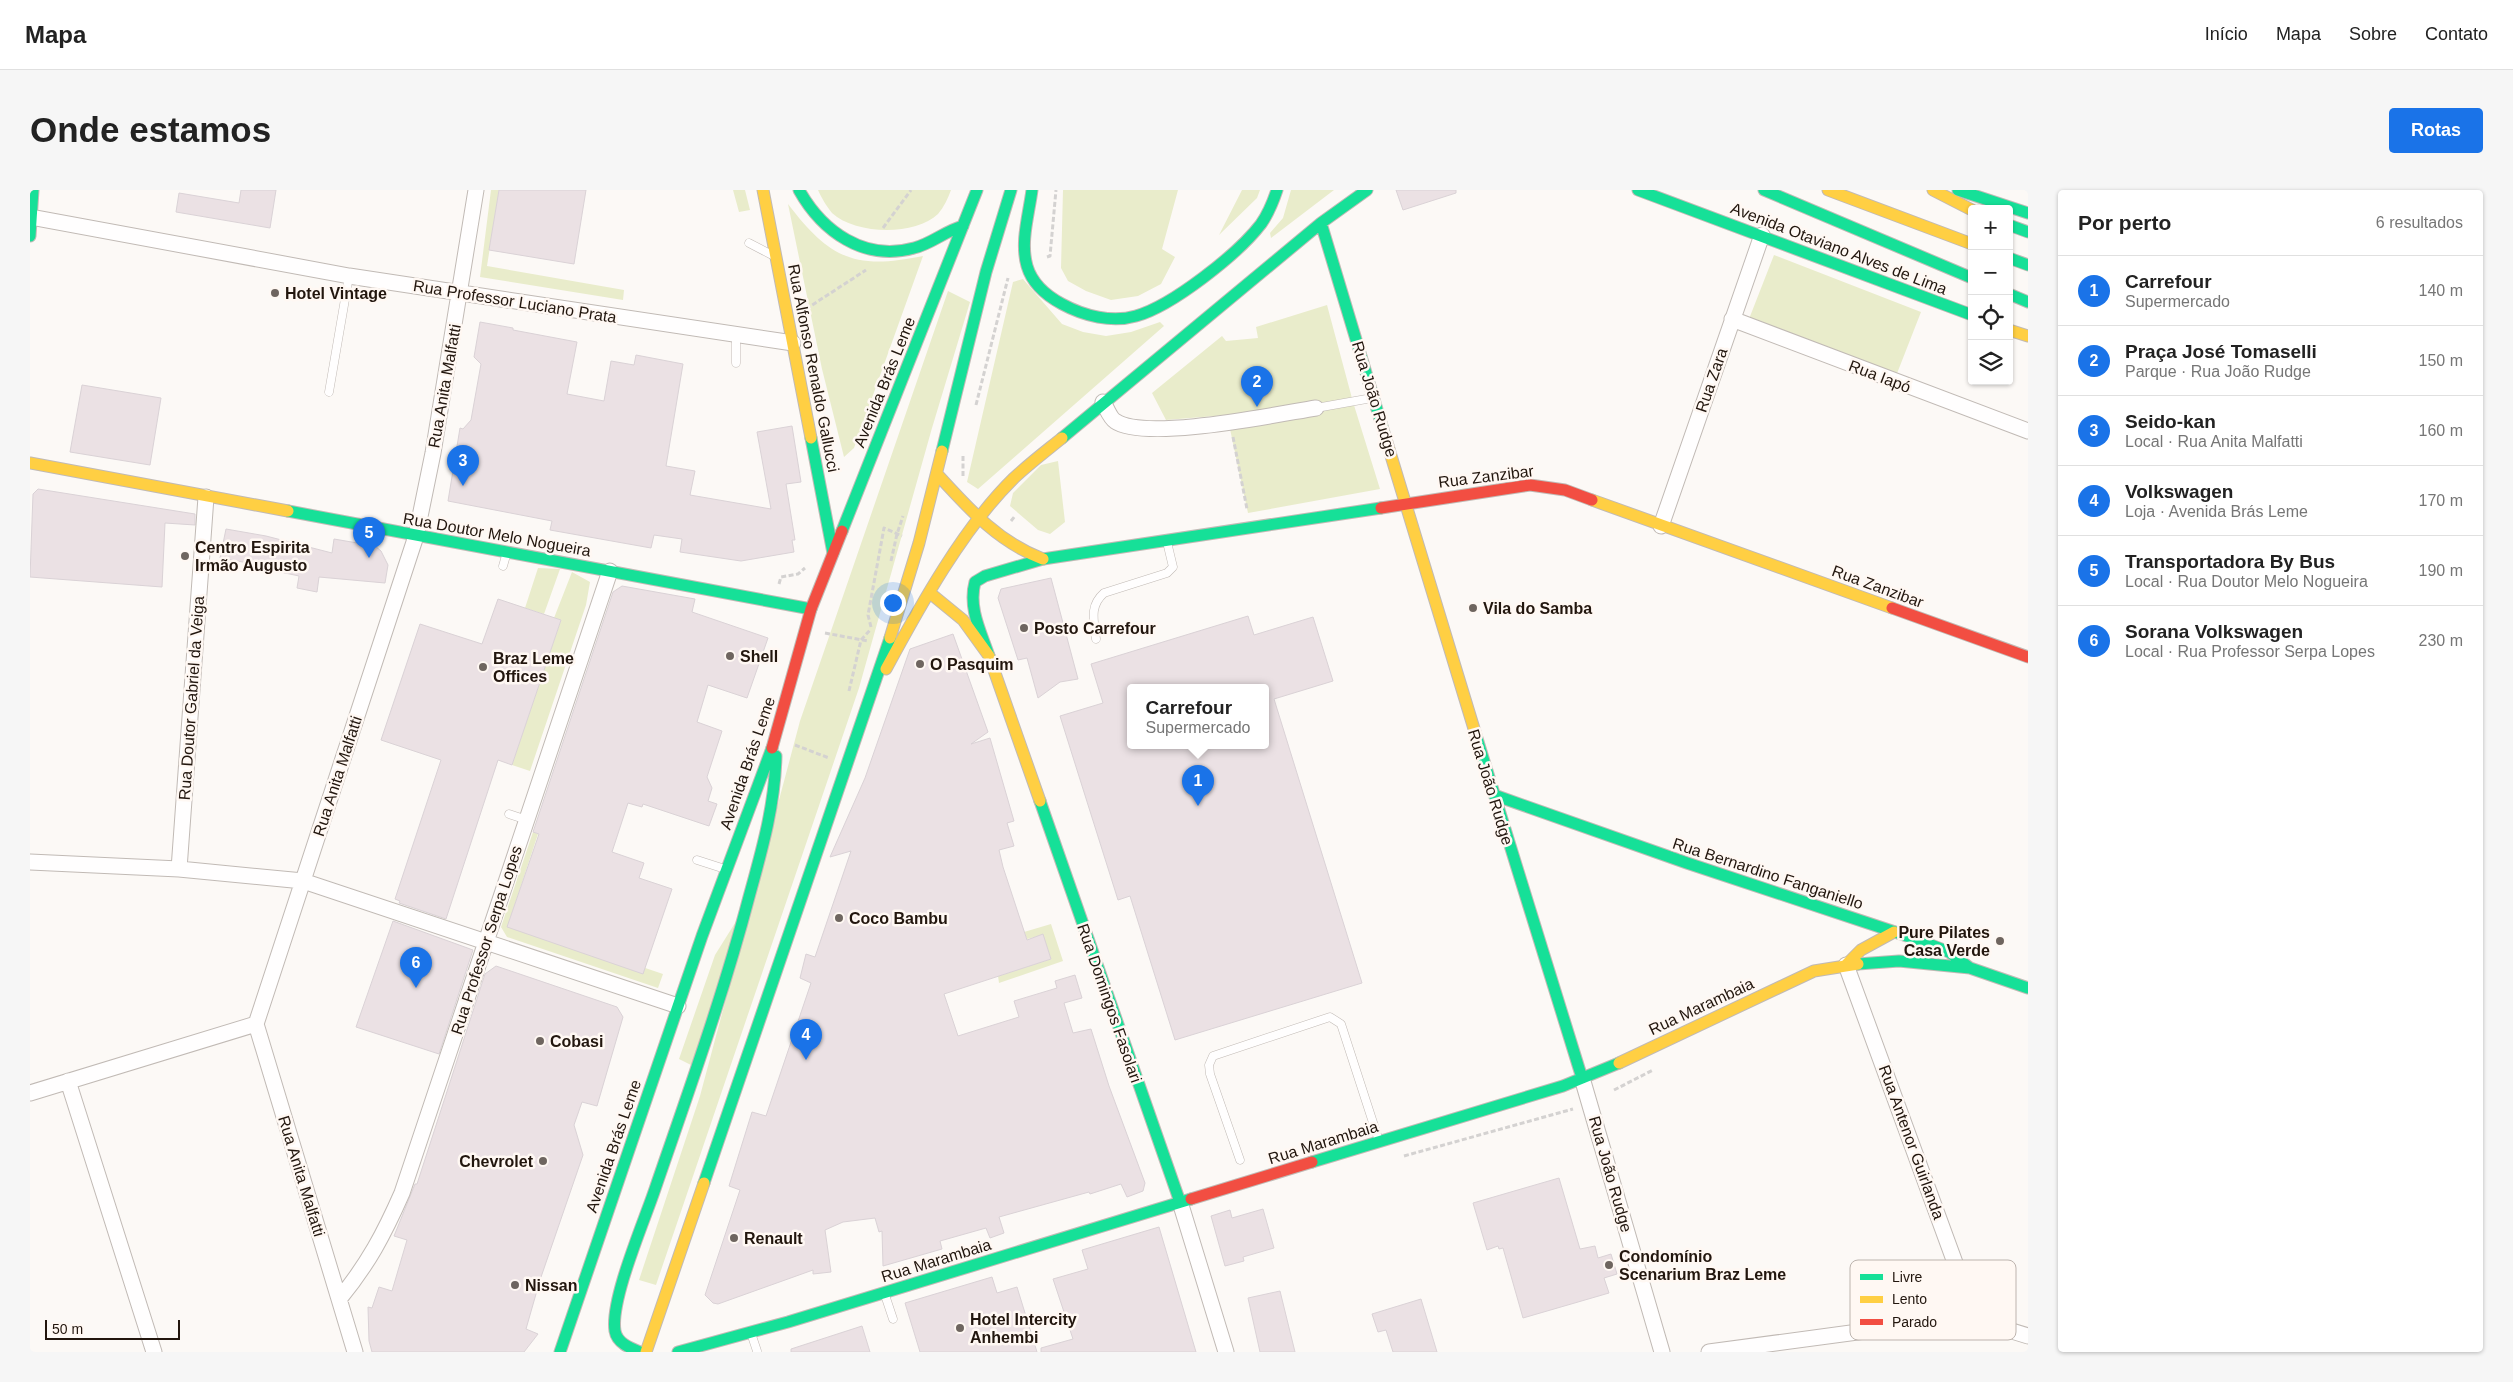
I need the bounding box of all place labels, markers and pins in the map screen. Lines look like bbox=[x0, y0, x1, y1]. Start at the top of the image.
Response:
place label: Hotel Vintage bbox=[285, 285, 387, 302]
marker: Hotel Vintage bbox=[269, 287, 281, 299]
pin: 2 bbox=[1241, 366, 1273, 407]
pin: 3 bbox=[447, 445, 479, 486]
pin: 5 bbox=[353, 517, 385, 558]
place label: Centro Espirita Irmão Augusto bbox=[195, 539, 310, 574]
marker: Centro Espirita Irmão Augusto bbox=[179, 550, 191, 562]
place label: Vila do Samba bbox=[1483, 600, 1592, 617]
marker: Vila do Samba bbox=[1467, 602, 1479, 614]
place label: Posto Carrefour bbox=[1034, 620, 1156, 637]
marker: Posto Carrefour bbox=[1018, 622, 1030, 634]
place label: Shell bbox=[740, 648, 778, 665]
place label: Braz Leme Offices bbox=[493, 650, 574, 685]
marker: Shell bbox=[724, 650, 736, 662]
place label: O Pasquim bbox=[930, 656, 1014, 673]
marker: O Pasquim bbox=[914, 658, 926, 670]
marker: Braz Leme Offices bbox=[477, 661, 489, 673]
pin: 1 bbox=[1182, 765, 1214, 806]
place label: Coco Bambu bbox=[849, 910, 948, 927]
marker: Coco Bambu bbox=[833, 912, 845, 924]
place label: Pure Pilates Casa Verde bbox=[1898, 924, 1990, 959]
marker: Pure Pilates Casa Verde bbox=[1994, 935, 2006, 947]
pin: 6 bbox=[400, 947, 432, 988]
pin: 4 bbox=[790, 1019, 822, 1060]
place label: Cobasi bbox=[550, 1033, 603, 1050]
marker: Cobasi bbox=[534, 1035, 546, 1047]
place label: Chevrolet bbox=[459, 1153, 534, 1170]
marker: Chevrolet bbox=[537, 1155, 549, 1167]
place label: Renault bbox=[744, 1230, 803, 1247]
marker: Renault bbox=[728, 1232, 740, 1244]
place label: Condomínio Scenarium Braz Leme bbox=[1619, 1248, 1786, 1283]
marker: Condomínio Scenarium Braz Leme bbox=[1603, 1259, 1615, 1271]
place label: Nissan bbox=[525, 1277, 577, 1294]
marker: Nissan bbox=[509, 1279, 521, 1291]
place label: Hotel Intercity Anhembi bbox=[970, 1311, 1077, 1346]
marker: Hotel Intercity Anhembi bbox=[954, 1322, 966, 1334]

